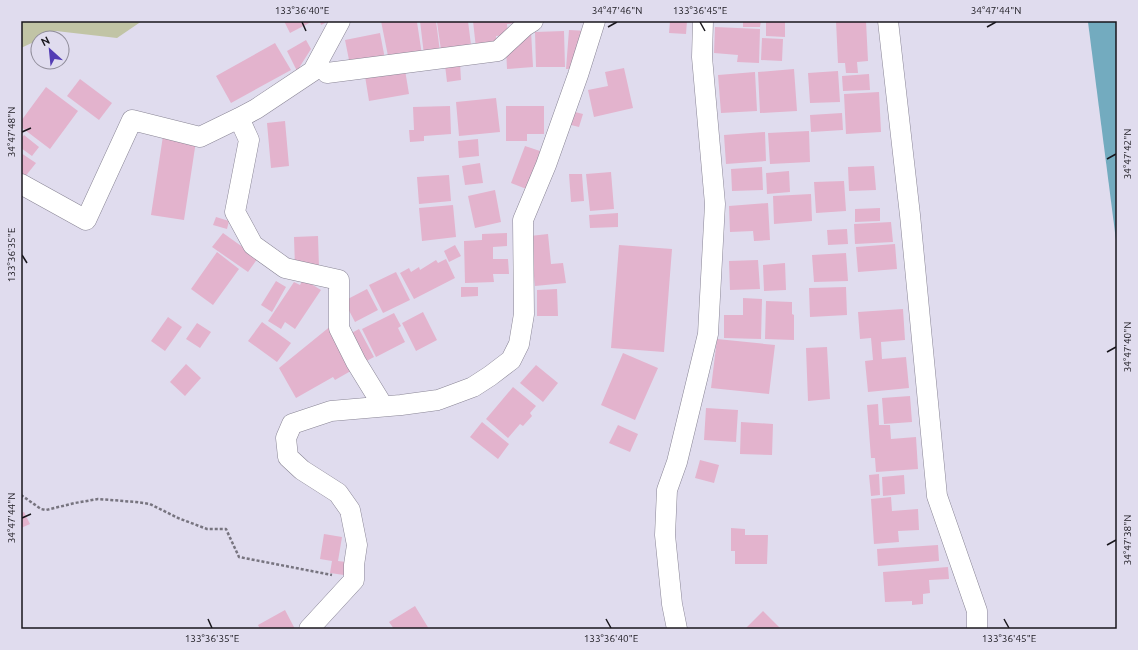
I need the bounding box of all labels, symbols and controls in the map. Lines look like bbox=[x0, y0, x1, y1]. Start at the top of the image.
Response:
text: 133°36'40"E bbox=[275, 5, 330, 16]
text: 34°47'46"N bbox=[592, 5, 642, 16]
text: 133°36'45"E bbox=[673, 5, 728, 16]
text: 34°47'44"N bbox=[971, 5, 1021, 16]
north arrow bbox=[30, 30, 70, 70]
text: N bbox=[39, 34, 52, 48]
text: 34°47'48"N bbox=[6, 107, 17, 157]
text: 34°47'42"N bbox=[1122, 129, 1133, 179]
text: 133°36'35"E bbox=[6, 227, 17, 282]
text: 34°47'40"N bbox=[1122, 322, 1133, 372]
text: 34°47'44"N bbox=[6, 493, 17, 543]
text: 34°47'38"N bbox=[1122, 515, 1133, 565]
text: 133°36'35"E bbox=[185, 633, 240, 644]
text: 133°36'40"E bbox=[584, 633, 639, 644]
text: 133°36'45"E bbox=[982, 633, 1037, 644]

